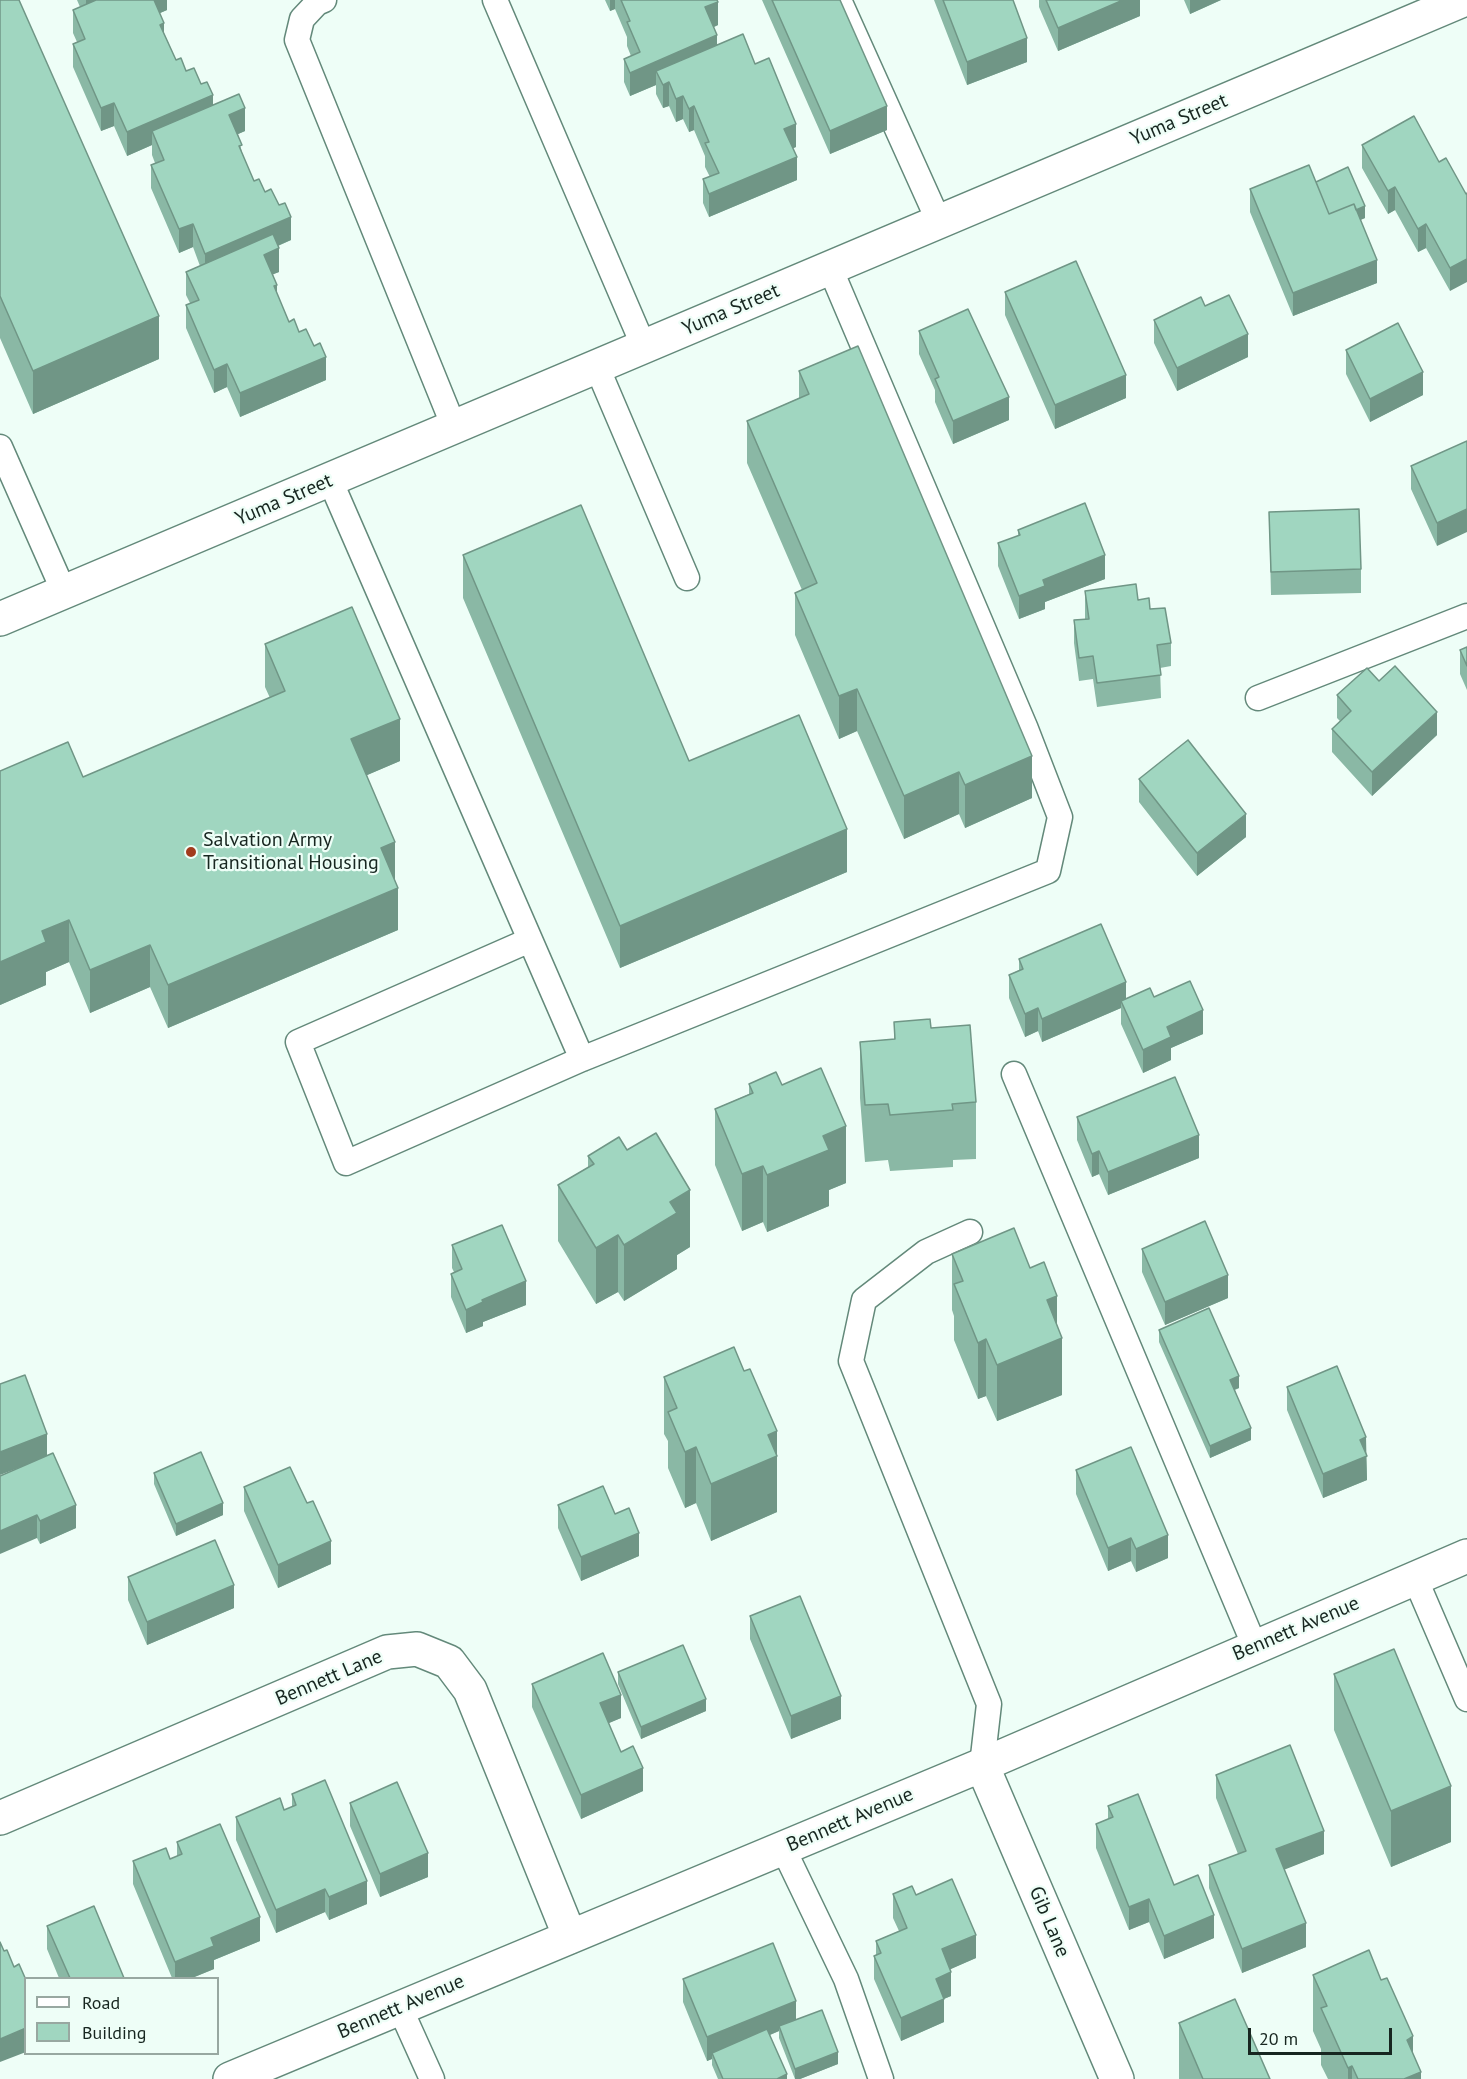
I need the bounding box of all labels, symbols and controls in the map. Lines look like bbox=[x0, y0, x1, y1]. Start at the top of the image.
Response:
street label: Yuma Street bbox=[1127, 89, 1231, 151]
street label: Yuma Street bbox=[679, 279, 783, 341]
street label: Yuma Street bbox=[232, 469, 336, 531]
place label: Salvation Army Transitional Housing bbox=[203, 828, 379, 875]
marker: Salvation Army Transitional Housing bbox=[184, 845, 198, 859]
street label: Bennett Avenue bbox=[1229, 1592, 1363, 1666]
street label: Bennett Lane bbox=[272, 1645, 386, 1711]
street label: Bennett Avenue bbox=[783, 1783, 917, 1857]
street label: Gib Lane bbox=[1023, 1883, 1075, 1961]
street label: Bennett Avenue bbox=[334, 1970, 468, 2044]
legend bbox=[24, 1977, 219, 2055]
text: Road bbox=[82, 1991, 120, 2014]
scale bar bbox=[1251, 2016, 1395, 2054]
text: Building bbox=[82, 2021, 146, 2044]
text: 20 m bbox=[1259, 2027, 1298, 2050]

